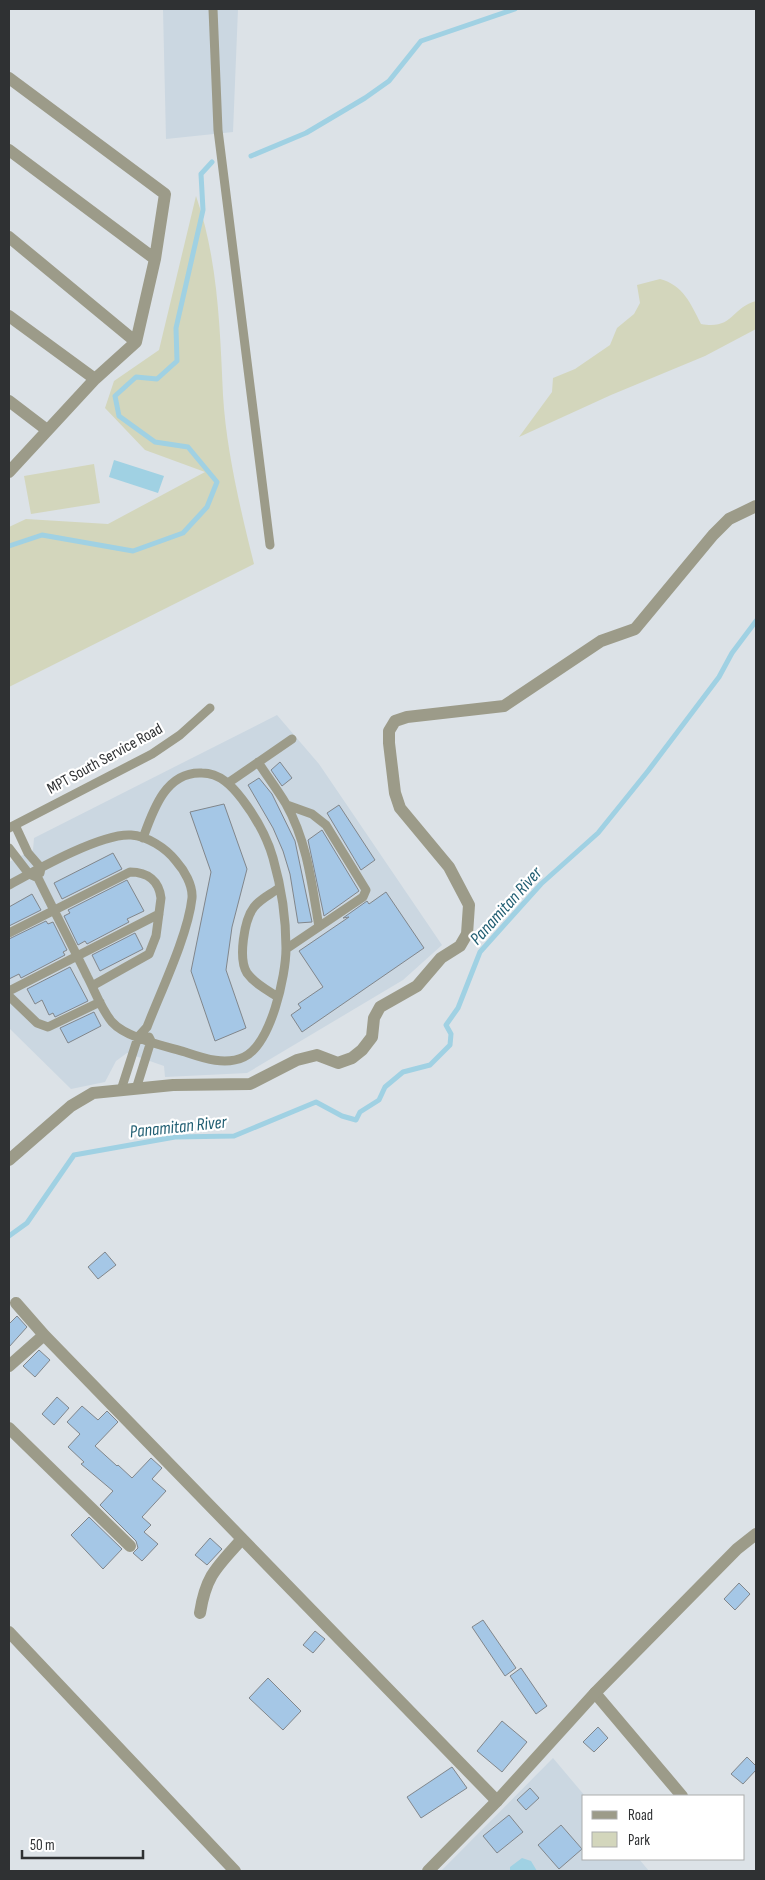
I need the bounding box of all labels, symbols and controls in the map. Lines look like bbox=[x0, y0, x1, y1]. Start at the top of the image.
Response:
street label: MPT South Service Road bbox=[44, 719, 166, 799]
water label: Panamitan River bbox=[466, 862, 547, 949]
water label: Panamitan River bbox=[129, 1111, 228, 1143]
legend bbox=[582, 1795, 745, 1860]
text: Road bbox=[628, 1806, 653, 1825]
scale bar bbox=[22, 1828, 144, 1860]
text: Park bbox=[628, 1831, 650, 1850]
text: 50 m bbox=[30, 1836, 55, 1855]

